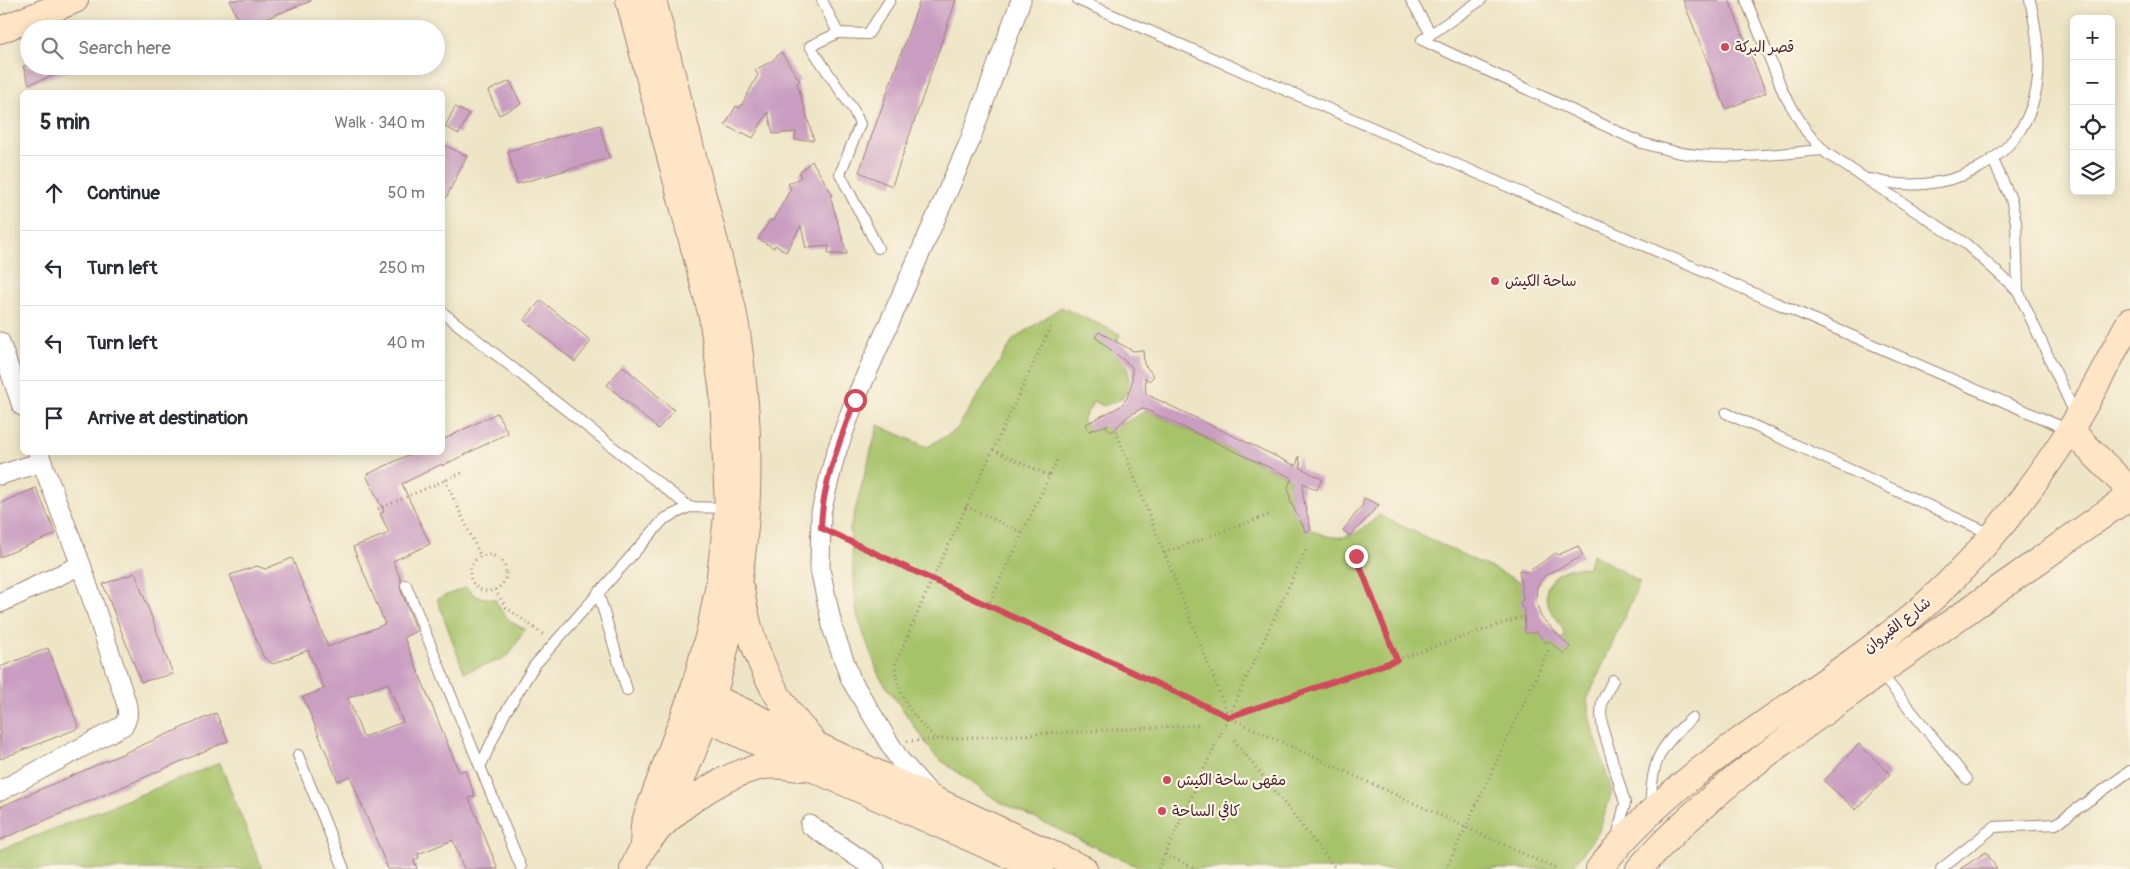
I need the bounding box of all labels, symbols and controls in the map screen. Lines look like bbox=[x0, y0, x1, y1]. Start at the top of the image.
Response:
map controls bbox=[2070, 15, 2115, 195]
button: + bbox=[2070, 15, 2115, 60]
search box bbox=[20, 20, 445, 75]
icon: search bbox=[38, 34, 66, 62]
text: Search here bbox=[78, 36, 171, 60]
place label: قصر البركة bbox=[1735, 38, 1794, 57]
marker: قصر البركة bbox=[1719, 41, 1731, 53]
button: − bbox=[2070, 60, 2115, 105]
button: locate bbox=[2070, 105, 2115, 150]
text: 5 min bbox=[40, 109, 90, 136]
text: Walk · 340 m bbox=[334, 113, 425, 133]
button: layers bbox=[2070, 150, 2115, 195]
icon: ahead bbox=[40, 179, 68, 207]
text: Continue bbox=[87, 181, 160, 205]
text: 50 m bbox=[388, 183, 425, 203]
icon: left bbox=[40, 254, 68, 282]
text: Turn left bbox=[87, 256, 157, 280]
text: 250 m bbox=[379, 258, 425, 278]
place label: ساحة الكيش bbox=[1505, 272, 1577, 291]
marker: ساحة الكيش bbox=[1489, 275, 1501, 287]
icon: left bbox=[40, 329, 68, 357]
text: Turn left bbox=[87, 331, 157, 355]
text: 40 m bbox=[387, 333, 425, 353]
route start bbox=[844, 389, 867, 412]
icon: arrive bbox=[40, 404, 68, 432]
text: Arrive at destination bbox=[87, 406, 248, 430]
route end bbox=[1345, 545, 1368, 568]
street label: شارع القيروان bbox=[1860, 593, 1935, 658]
place label: مقهى ساحة الكيش bbox=[1177, 771, 1286, 790]
marker: مقهى ساحة الكيش bbox=[1161, 774, 1173, 786]
place label: كافي الساحة bbox=[1172, 801, 1240, 821]
marker: كافي الساحة bbox=[1156, 805, 1168, 817]

